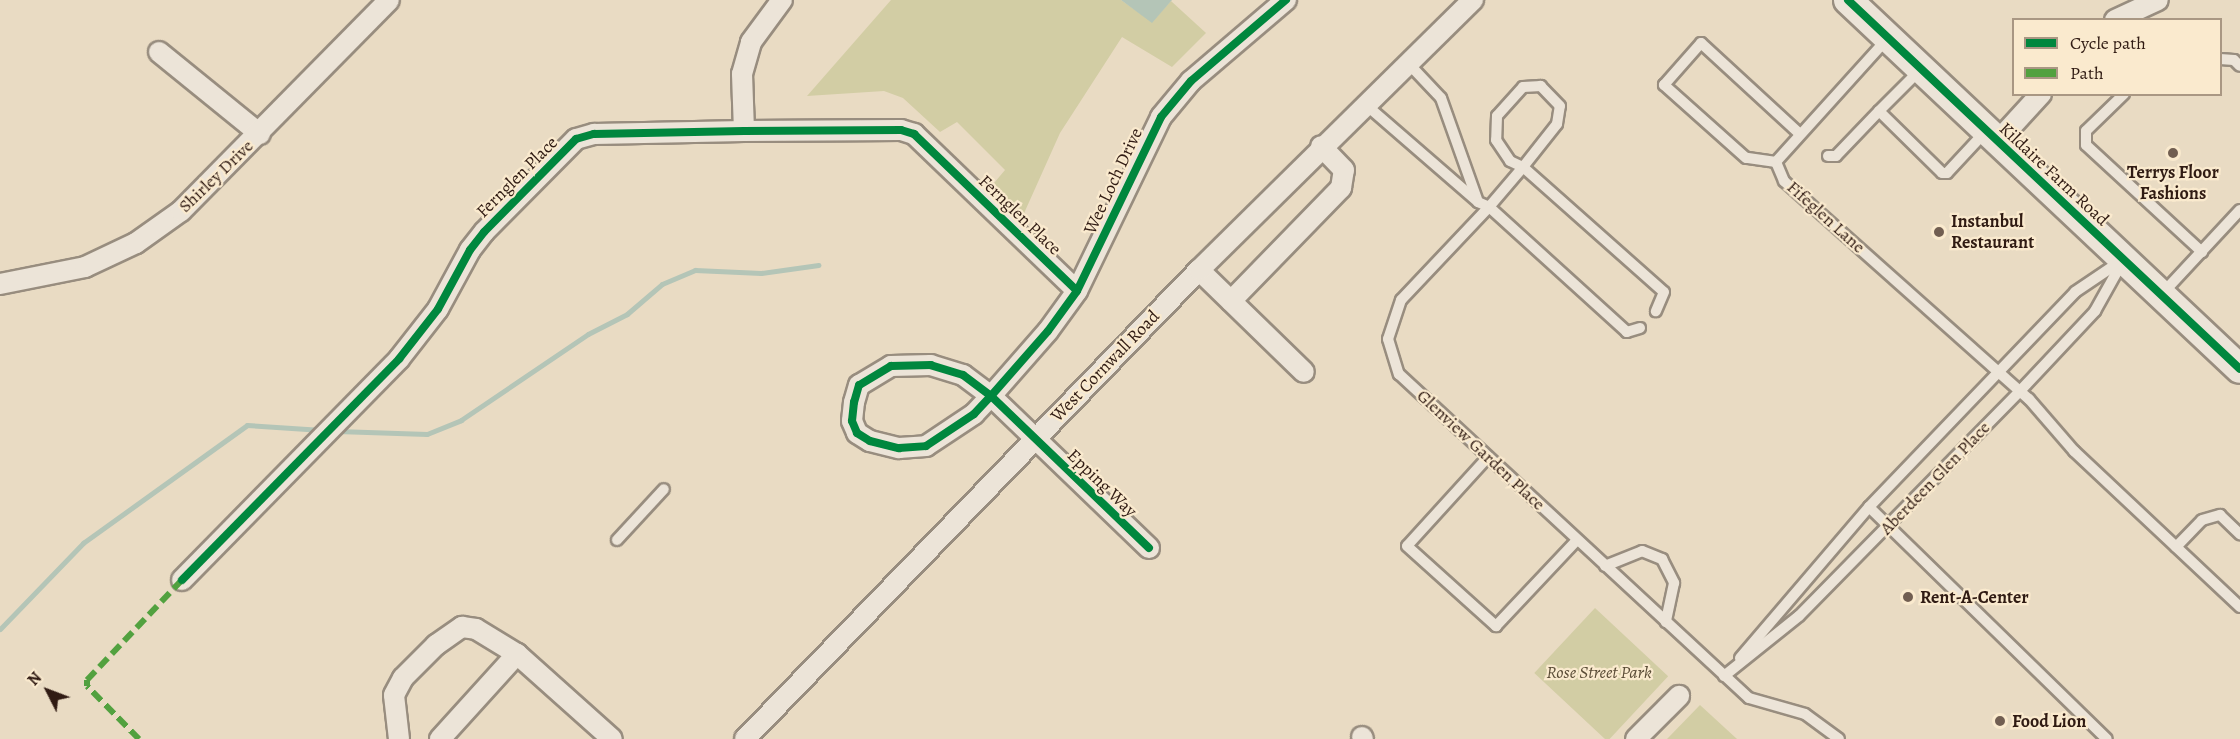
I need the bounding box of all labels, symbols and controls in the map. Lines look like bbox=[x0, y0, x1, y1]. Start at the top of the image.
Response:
legend bbox=[2012, 18, 2222, 96]
text: Cycle path bbox=[2070, 31, 2146, 55]
text: Path bbox=[2070, 61, 2104, 85]
street label: Kildaire Farm Road bbox=[1995, 118, 2113, 230]
street label: Wee Loch Drive bbox=[1079, 125, 1147, 237]
street label: Fernglen Place bbox=[472, 132, 562, 222]
street label: Shirley Drive bbox=[174, 135, 258, 217]
marker: Terrys Floor Fashions bbox=[2166, 146, 2180, 160]
place label: Terrys Floor Fashions bbox=[2127, 162, 2219, 204]
street label: Fernglen Place bbox=[974, 170, 1066, 260]
street label: Fifeglen Lane bbox=[1782, 176, 1870, 258]
place label: Instanbul Restaurant bbox=[1951, 211, 2034, 254]
marker: Instanbul Restaurant bbox=[1932, 225, 1946, 239]
street label: West Cornwall Road bbox=[1046, 306, 1164, 426]
street label: Glenview Garden Place bbox=[1412, 385, 1550, 515]
street label: Aberdeen Glen Place bbox=[1875, 417, 1995, 539]
street label: Epping Way bbox=[1063, 444, 1141, 522]
place label: Rent-A-Center bbox=[1920, 586, 2029, 608]
marker: Rent-A-Center bbox=[1901, 590, 1915, 604]
north arrow bbox=[18, 661, 78, 721]
park label: Rose Street Park bbox=[1546, 661, 1652, 683]
text: N bbox=[23, 667, 47, 691]
place label: Food Lion bbox=[2012, 710, 2086, 732]
marker: Food Lion bbox=[1993, 714, 2007, 728]

